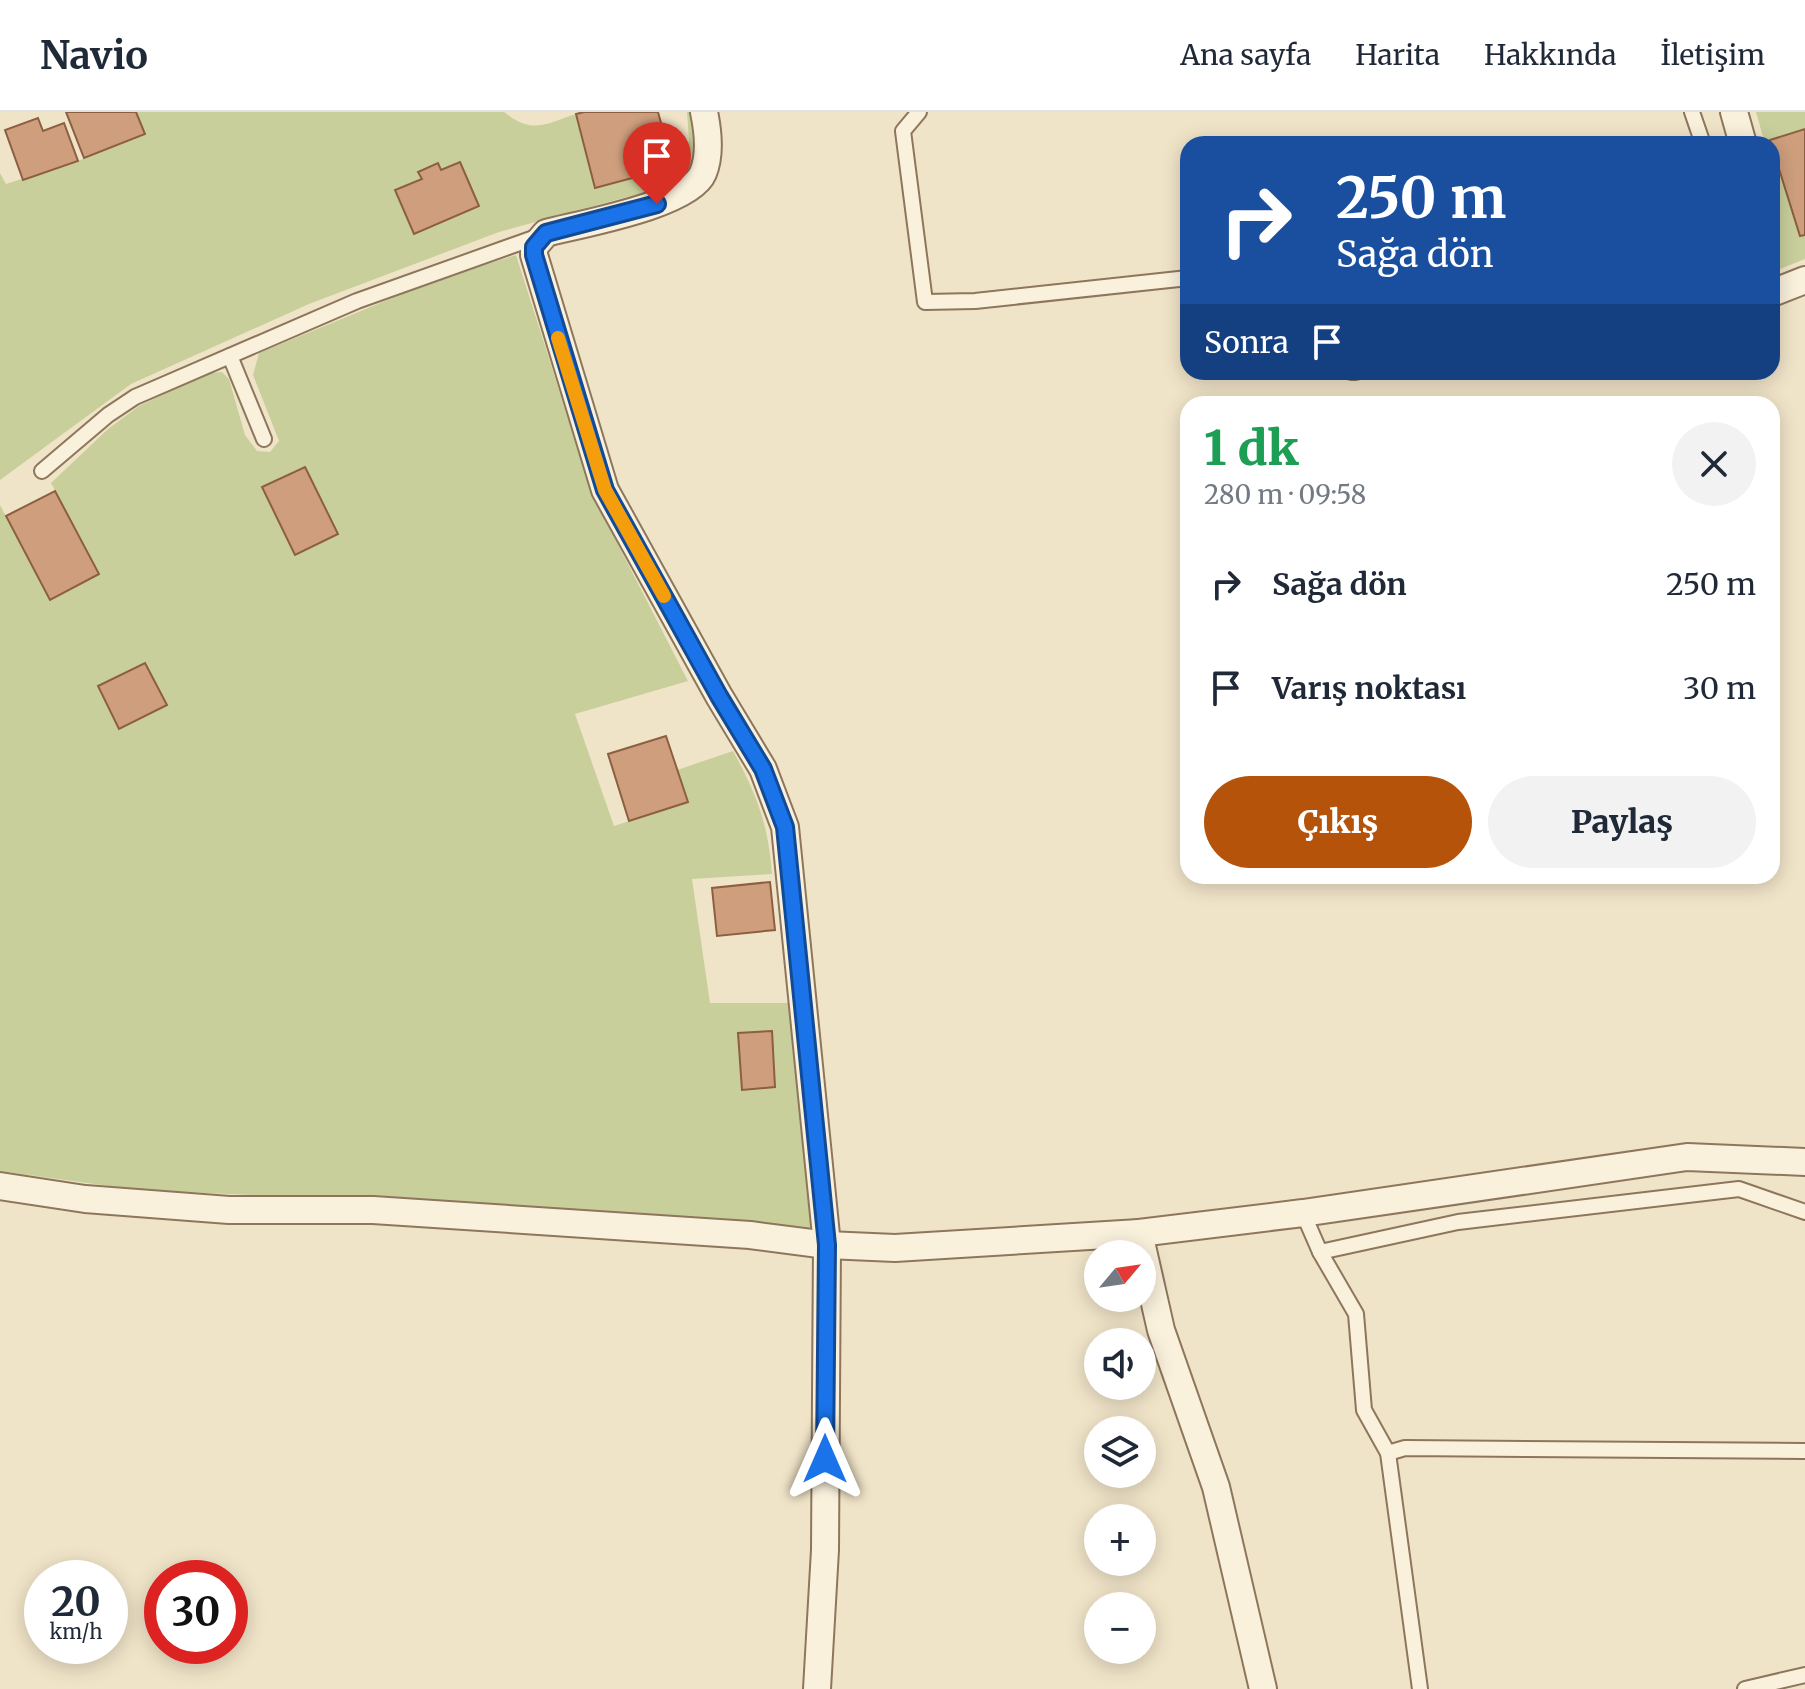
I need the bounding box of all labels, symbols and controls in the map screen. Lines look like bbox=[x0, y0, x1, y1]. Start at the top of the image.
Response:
text: Navio bbox=[40, 32, 148, 79]
text: Ana sayfa bbox=[1180, 37, 1311, 73]
text: Harita bbox=[1355, 37, 1440, 73]
text: Hakkında bbox=[1484, 37, 1617, 73]
text: İletişim bbox=[1661, 37, 1765, 73]
pin bbox=[623, 122, 691, 204]
icon: arrive bbox=[635, 134, 679, 178]
text: 250 m bbox=[1336, 163, 1506, 233]
icon: right bbox=[1204, 168, 1308, 272]
text: Sağa dön bbox=[1336, 232, 1494, 277]
icon: arrive bbox=[1305, 320, 1349, 364]
text: Sonra bbox=[1204, 323, 1289, 361]
text: 1 dk bbox=[1204, 418, 1299, 478]
button: close bbox=[1672, 422, 1756, 506]
text: 280 m · 09:58 bbox=[1204, 478, 1366, 511]
icon: right bbox=[1204, 562, 1248, 606]
text: Sağa dön bbox=[1272, 565, 1407, 603]
text: 250 m bbox=[1666, 565, 1756, 603]
icon: arrive bbox=[1204, 666, 1248, 710]
text: Varış noktası bbox=[1272, 669, 1466, 707]
text: 30 m bbox=[1683, 669, 1756, 707]
button: Çıkış bbox=[1204, 776, 1472, 868]
button: Paylaş bbox=[1488, 776, 1756, 868]
north arrow bbox=[1084, 1240, 1156, 1312]
map controls bbox=[1084, 1240, 1156, 1664]
button: sound bbox=[1084, 1328, 1156, 1400]
button: layers bbox=[1084, 1416, 1156, 1488]
position arrow bbox=[783, 1417, 867, 1501]
button: + bbox=[1084, 1504, 1156, 1576]
speed limit sign: 30 bbox=[144, 1560, 248, 1664]
text: 20 bbox=[51, 1577, 101, 1627]
button: − bbox=[1084, 1592, 1156, 1664]
text: km/h bbox=[50, 1619, 102, 1644]

